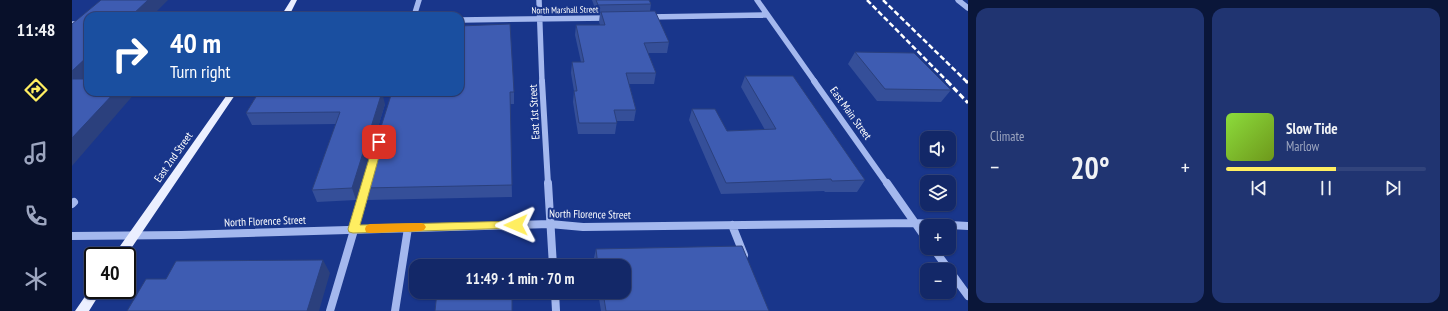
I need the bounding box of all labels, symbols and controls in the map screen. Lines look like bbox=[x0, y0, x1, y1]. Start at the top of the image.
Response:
street label: North Marshall Street bbox=[531, 3, 599, 16]
text: 11:48 bbox=[17, 18, 55, 41]
text: 40 m bbox=[170, 24, 221, 61]
icon: right bbox=[104, 28, 156, 80]
text: Turn right bbox=[170, 60, 230, 83]
icon: directions bbox=[22, 76, 50, 104]
street label: East 1st Street bbox=[526, 84, 542, 140]
street label: East Main Street bbox=[827, 84, 875, 142]
text: Slow Tide bbox=[1286, 119, 1338, 138]
pin bbox=[362, 125, 396, 159]
text: Climate bbox=[990, 128, 1024, 145]
street label: East 2nd Street bbox=[151, 129, 195, 185]
icon: arrive bbox=[368, 131, 390, 153]
map controls bbox=[920, 131, 956, 299]
button: sound bbox=[920, 131, 956, 167]
text: Marlow bbox=[1286, 138, 1319, 155]
icon: music bbox=[22, 139, 50, 167]
text: 20° bbox=[1070, 148, 1110, 187]
text: − bbox=[990, 153, 999, 181]
text: + bbox=[1181, 153, 1190, 181]
button: layers bbox=[920, 175, 956, 211]
icon: previous bbox=[1248, 177, 1270, 199]
icon: pause bbox=[1315, 177, 1337, 199]
icon: next bbox=[1382, 177, 1404, 199]
icon: phone bbox=[22, 202, 50, 230]
position arrow bbox=[495, 204, 537, 246]
street label: North Florence Street bbox=[549, 206, 631, 222]
street label: North Florence Street bbox=[224, 213, 306, 229]
button: + bbox=[920, 219, 956, 255]
speed limit sign: 40 bbox=[84, 247, 136, 299]
button: − bbox=[920, 263, 956, 299]
icon: climate bbox=[22, 265, 50, 293]
text: 11:49 · 1 min · 70 m bbox=[466, 269, 574, 288]

